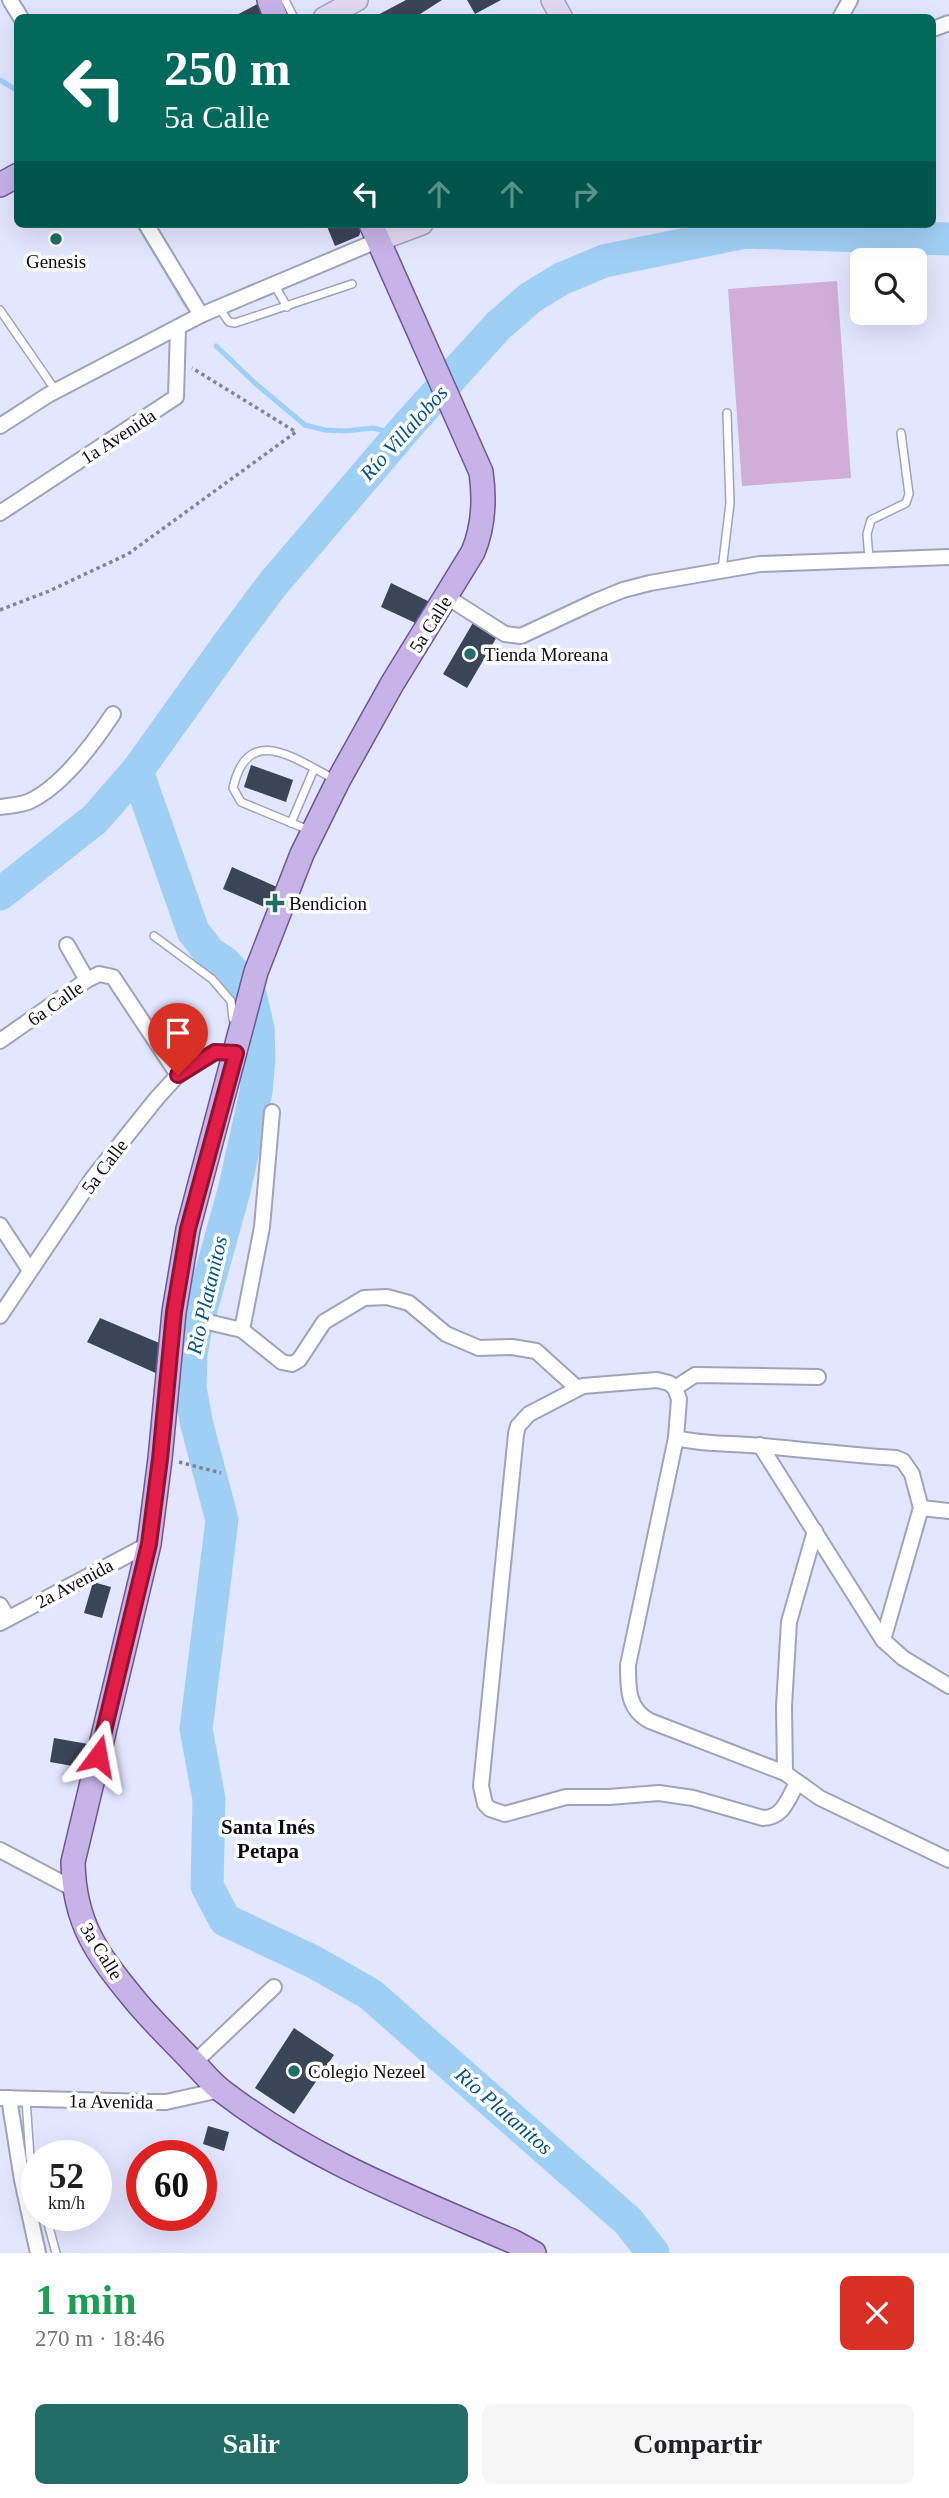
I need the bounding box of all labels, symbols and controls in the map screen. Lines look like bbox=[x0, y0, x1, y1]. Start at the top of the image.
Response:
text: 250 m bbox=[164, 41, 291, 96]
icon: left bbox=[49, 42, 140, 133]
text: 5a Calle bbox=[164, 99, 270, 135]
icon: left bbox=[347, 175, 385, 213]
icon: ahead bbox=[420, 175, 458, 213]
icon: ahead bbox=[493, 175, 531, 213]
icon: right bbox=[566, 175, 604, 213]
marker: Genesis bbox=[48, 231, 64, 247]
map controls bbox=[850, 248, 927, 325]
button: search bbox=[850, 248, 927, 325]
place label: Genesis bbox=[26, 251, 86, 272]
water label: Río Villalobos bbox=[355, 381, 453, 486]
street label: 1a Avenida bbox=[77, 404, 160, 468]
street label: 5a Calle bbox=[405, 592, 456, 656]
place label: Tienda Moreana bbox=[484, 644, 609, 665]
marker: Tienda Moreana bbox=[462, 646, 478, 662]
place label: Bendicion bbox=[289, 893, 368, 914]
marker: Bendicion bbox=[267, 895, 283, 911]
street label: 6a Calle bbox=[24, 977, 87, 1030]
pin bbox=[148, 1003, 208, 1075]
icon: arrive bbox=[159, 1014, 197, 1052]
street label: 5a Calle bbox=[77, 1135, 132, 1198]
water label: Rio Platanitos bbox=[182, 1233, 232, 1358]
street label: 2a Avenida bbox=[32, 1554, 117, 1613]
position arrow bbox=[61, 1719, 135, 1793]
district label: Santa Inés Petapa bbox=[221, 1815, 315, 1863]
street label: 3a Calle bbox=[76, 1919, 127, 1983]
place label: Colegio Nezeel bbox=[308, 2061, 426, 2082]
water label: Río Platanitos bbox=[450, 2062, 557, 2160]
marker: Colegio Nezeel bbox=[286, 2063, 302, 2079]
street label: 1a Avenida bbox=[69, 2090, 154, 2113]
speed limit sign: 60 bbox=[126, 2140, 217, 2231]
text: 52 bbox=[49, 2157, 84, 2196]
text: km/h bbox=[48, 2193, 85, 2213]
button: close bbox=[840, 2276, 914, 2350]
text: 1 min bbox=[35, 2277, 137, 2323]
text: 270 m · 18:46 bbox=[35, 2326, 165, 2351]
button: Salir bbox=[35, 2404, 468, 2484]
button: Compartir bbox=[482, 2404, 914, 2484]

